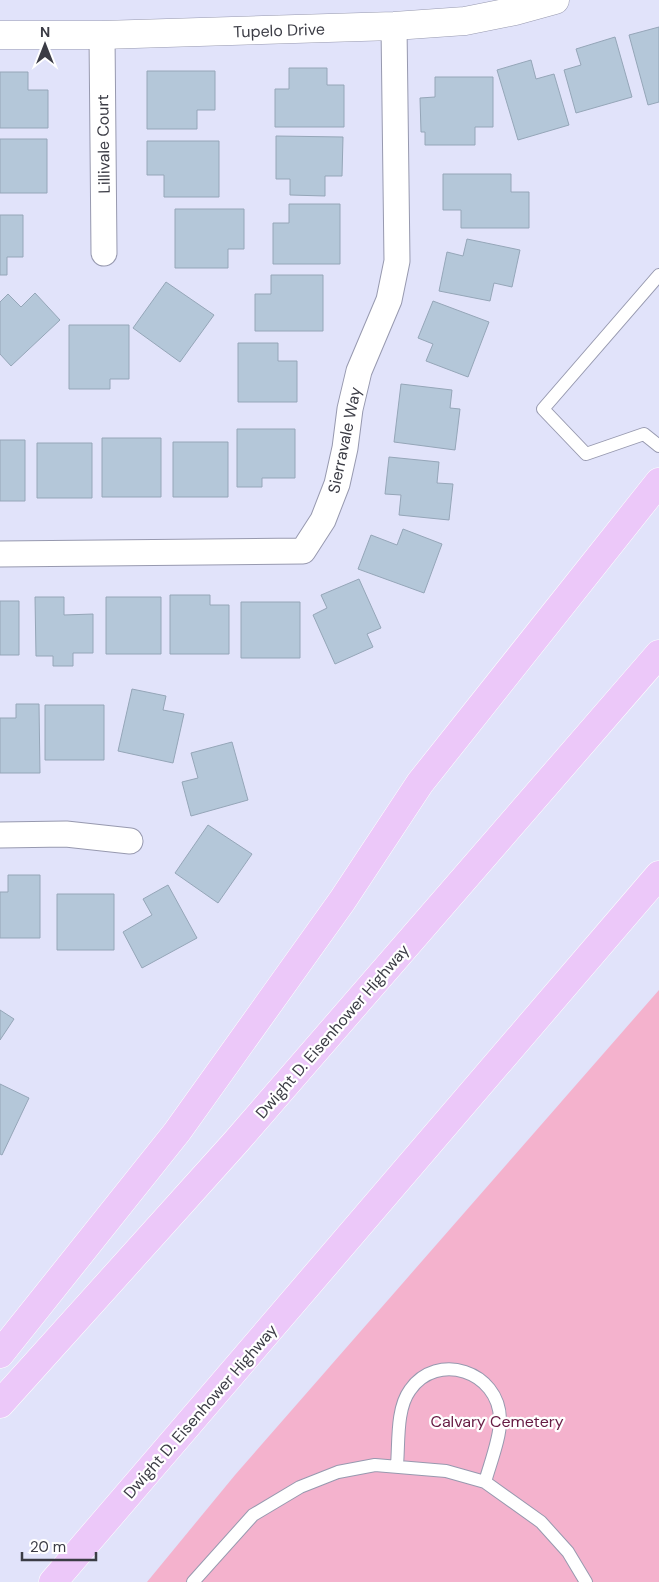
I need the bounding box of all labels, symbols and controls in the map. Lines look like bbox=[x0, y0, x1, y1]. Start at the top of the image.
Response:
street label: Tupelo Drive bbox=[233, 18, 325, 43]
north arrow bbox=[20, 20, 70, 70]
text: N bbox=[40, 23, 50, 41]
street label: Lillivale Court bbox=[92, 94, 115, 194]
street label: Sierravale Way bbox=[323, 385, 366, 495]
street label: Dwight D. Eisenhower Highway bbox=[251, 940, 414, 1123]
street label: Dwight D. Eisenhower Highway bbox=[119, 1320, 282, 1503]
park label: Calvary Cemetery bbox=[430, 1411, 564, 1432]
scale bar bbox=[22, 1530, 96, 1562]
text: 20 m bbox=[30, 1537, 66, 1557]

